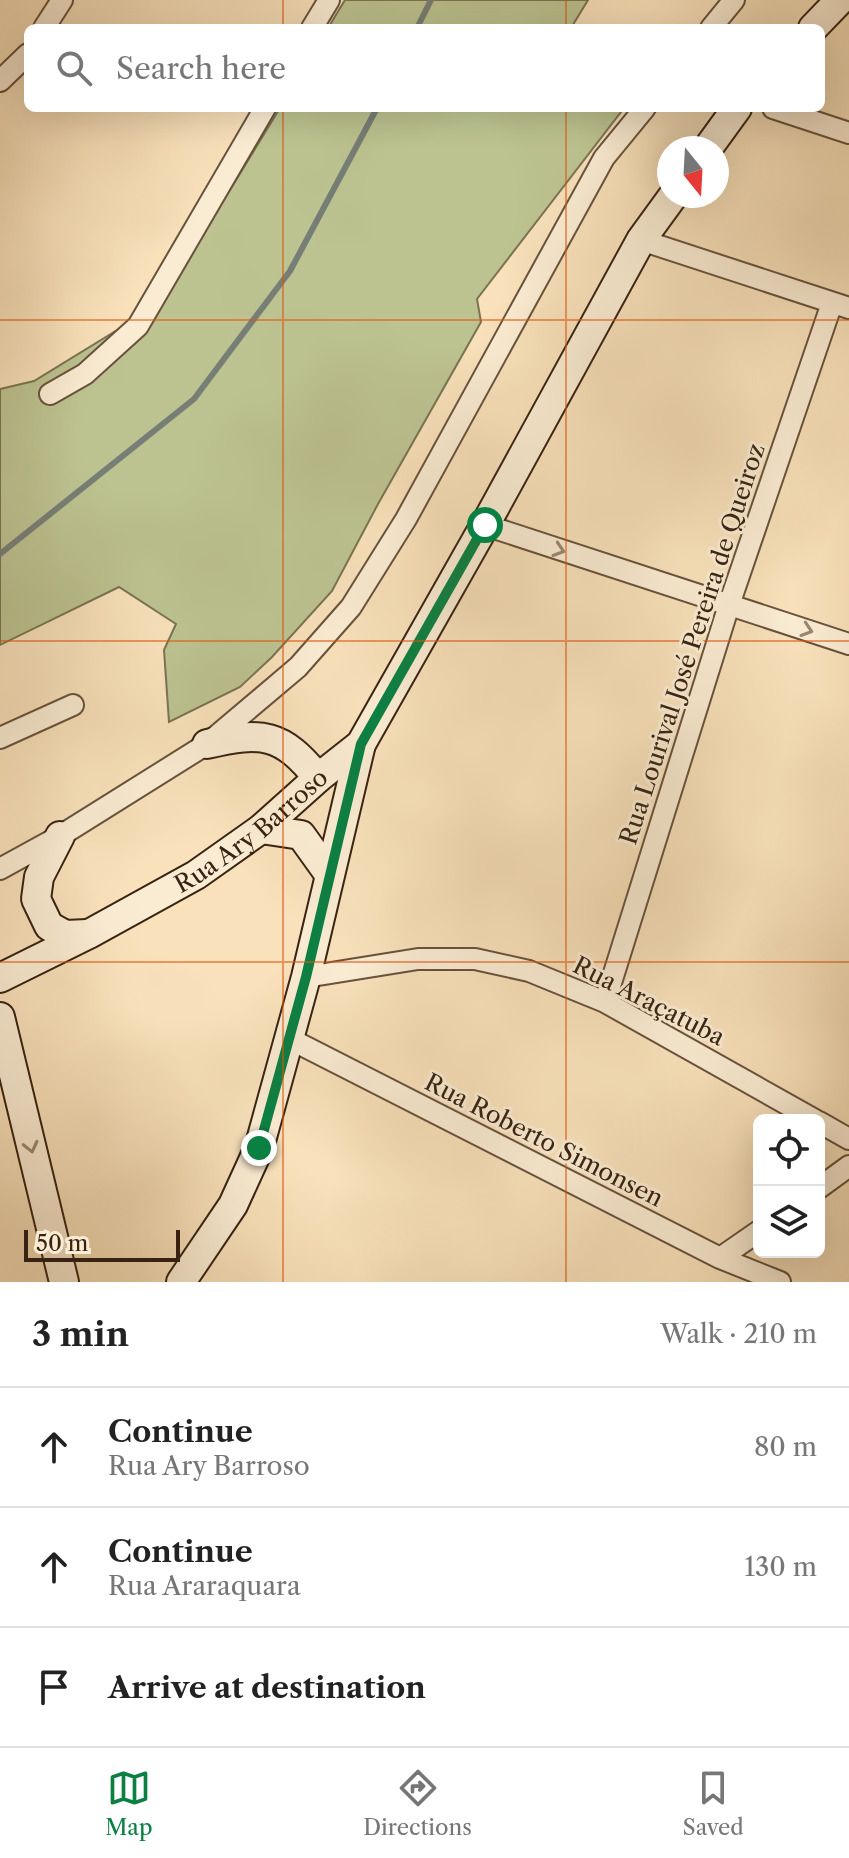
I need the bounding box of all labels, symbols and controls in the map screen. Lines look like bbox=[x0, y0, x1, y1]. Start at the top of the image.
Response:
search box bbox=[24, 24, 825, 112]
icon: search bbox=[52, 46, 96, 90]
text: Search here bbox=[116, 50, 286, 87]
north arrow bbox=[657, 136, 729, 208]
street label: Rua Lourival José Pereira de Queiroz bbox=[613, 440, 771, 848]
route start bbox=[467, 507, 503, 543]
one-way arrow bbox=[552, 540, 566, 556]
one-way arrow bbox=[799, 621, 813, 637]
street label: Rua Ary Barroso bbox=[169, 762, 333, 899]
street label: Rua Araçatuba bbox=[568, 950, 730, 1052]
street label: Rua Roberto Simonsen bbox=[420, 1067, 668, 1213]
map controls bbox=[753, 1114, 825, 1258]
button: locate bbox=[753, 1114, 825, 1186]
route end bbox=[241, 1130, 277, 1166]
one-way arrow bbox=[22, 1140, 39, 1153]
button: layers bbox=[753, 1186, 825, 1258]
scale bar bbox=[24, 1226, 180, 1262]
text: 50 m bbox=[36, 1230, 88, 1257]
text: 3 min bbox=[32, 1313, 129, 1355]
text: Walk · 210 m bbox=[660, 1318, 817, 1350]
text: Continue bbox=[108, 1413, 253, 1450]
icon: ahead bbox=[32, 1425, 76, 1469]
text: 80 m bbox=[754, 1431, 817, 1463]
text: Rua Ary Barroso bbox=[108, 1450, 310, 1482]
text: Continue bbox=[108, 1533, 253, 1570]
icon: ahead bbox=[32, 1545, 76, 1589]
text: 130 m bbox=[744, 1551, 817, 1583]
text: Rua Araraquara bbox=[108, 1570, 301, 1602]
icon: arrive bbox=[32, 1665, 76, 1709]
text: Arrive at destination bbox=[108, 1669, 426, 1706]
tab: Map bbox=[105, 1766, 153, 1841]
tab: Directions bbox=[363, 1766, 472, 1841]
tab: Saved bbox=[683, 1766, 744, 1841]

